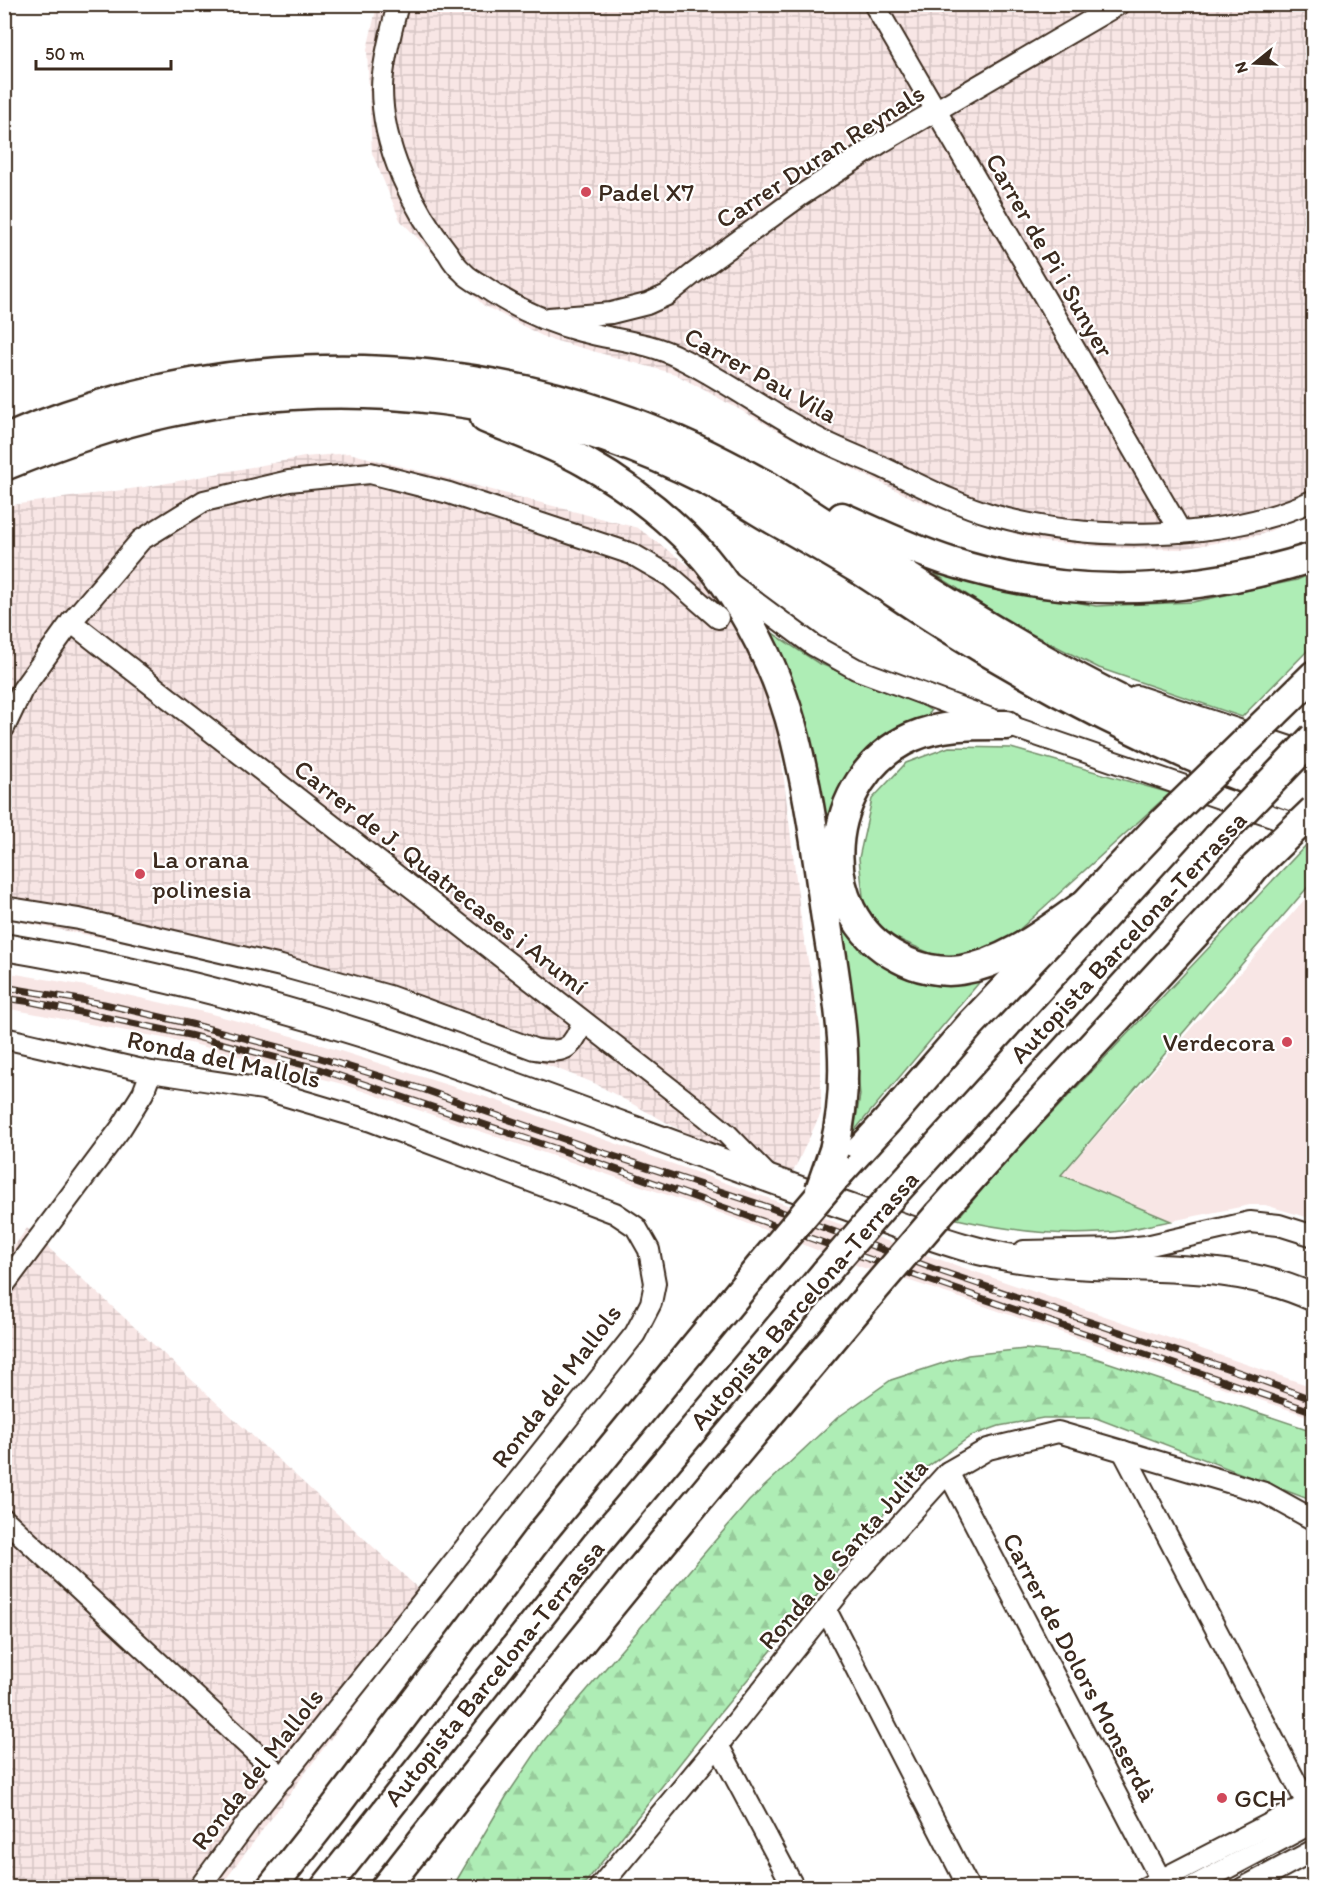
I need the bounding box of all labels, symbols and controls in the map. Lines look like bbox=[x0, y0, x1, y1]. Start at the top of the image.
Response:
scale bar bbox=[36, 33, 171, 71]
north arrow bbox=[1225, 33, 1285, 93]
text: 50 m bbox=[45, 43, 85, 65]
text: N bbox=[1231, 59, 1252, 76]
street label: Carrer Duran Reynals bbox=[710, 77, 930, 235]
street label: Carrer de Pi i Sunyer bbox=[979, 147, 1122, 363]
place label: Padel X7 bbox=[598, 176, 694, 208]
marker: Padel X7 bbox=[579, 185, 593, 199]
street label: Carrer Pau Vila bbox=[679, 320, 844, 431]
street label: Carrer de J. Quatrecases i Arumí bbox=[288, 752, 595, 1002]
street label: Autopista Barcelona-Terrassa bbox=[1003, 804, 1253, 1070]
place label: La orana polinesia bbox=[152, 843, 252, 905]
marker: La orana polinesia bbox=[133, 867, 147, 881]
street label: Ronda del Mallols bbox=[124, 1023, 324, 1095]
place label: Verdecora bbox=[1162, 1026, 1275, 1058]
marker: Verdecora bbox=[1280, 1035, 1294, 1049]
street label: Autopista Barcelona-Terrassa bbox=[683, 1164, 926, 1436]
street label: Ronda del Mallols bbox=[484, 1298, 628, 1474]
street label: Ronda de Santa Julita bbox=[751, 1452, 935, 1656]
street label: Carrer de Dolors Monserdà bbox=[995, 1527, 1165, 1807]
street label: Autopista Barcelona-Terrassa bbox=[377, 1533, 611, 1813]
street label: Ronda del Mallols bbox=[184, 1682, 330, 1856]
place label: GCH bbox=[1234, 1782, 1287, 1814]
marker: GCH bbox=[1215, 1791, 1229, 1805]

